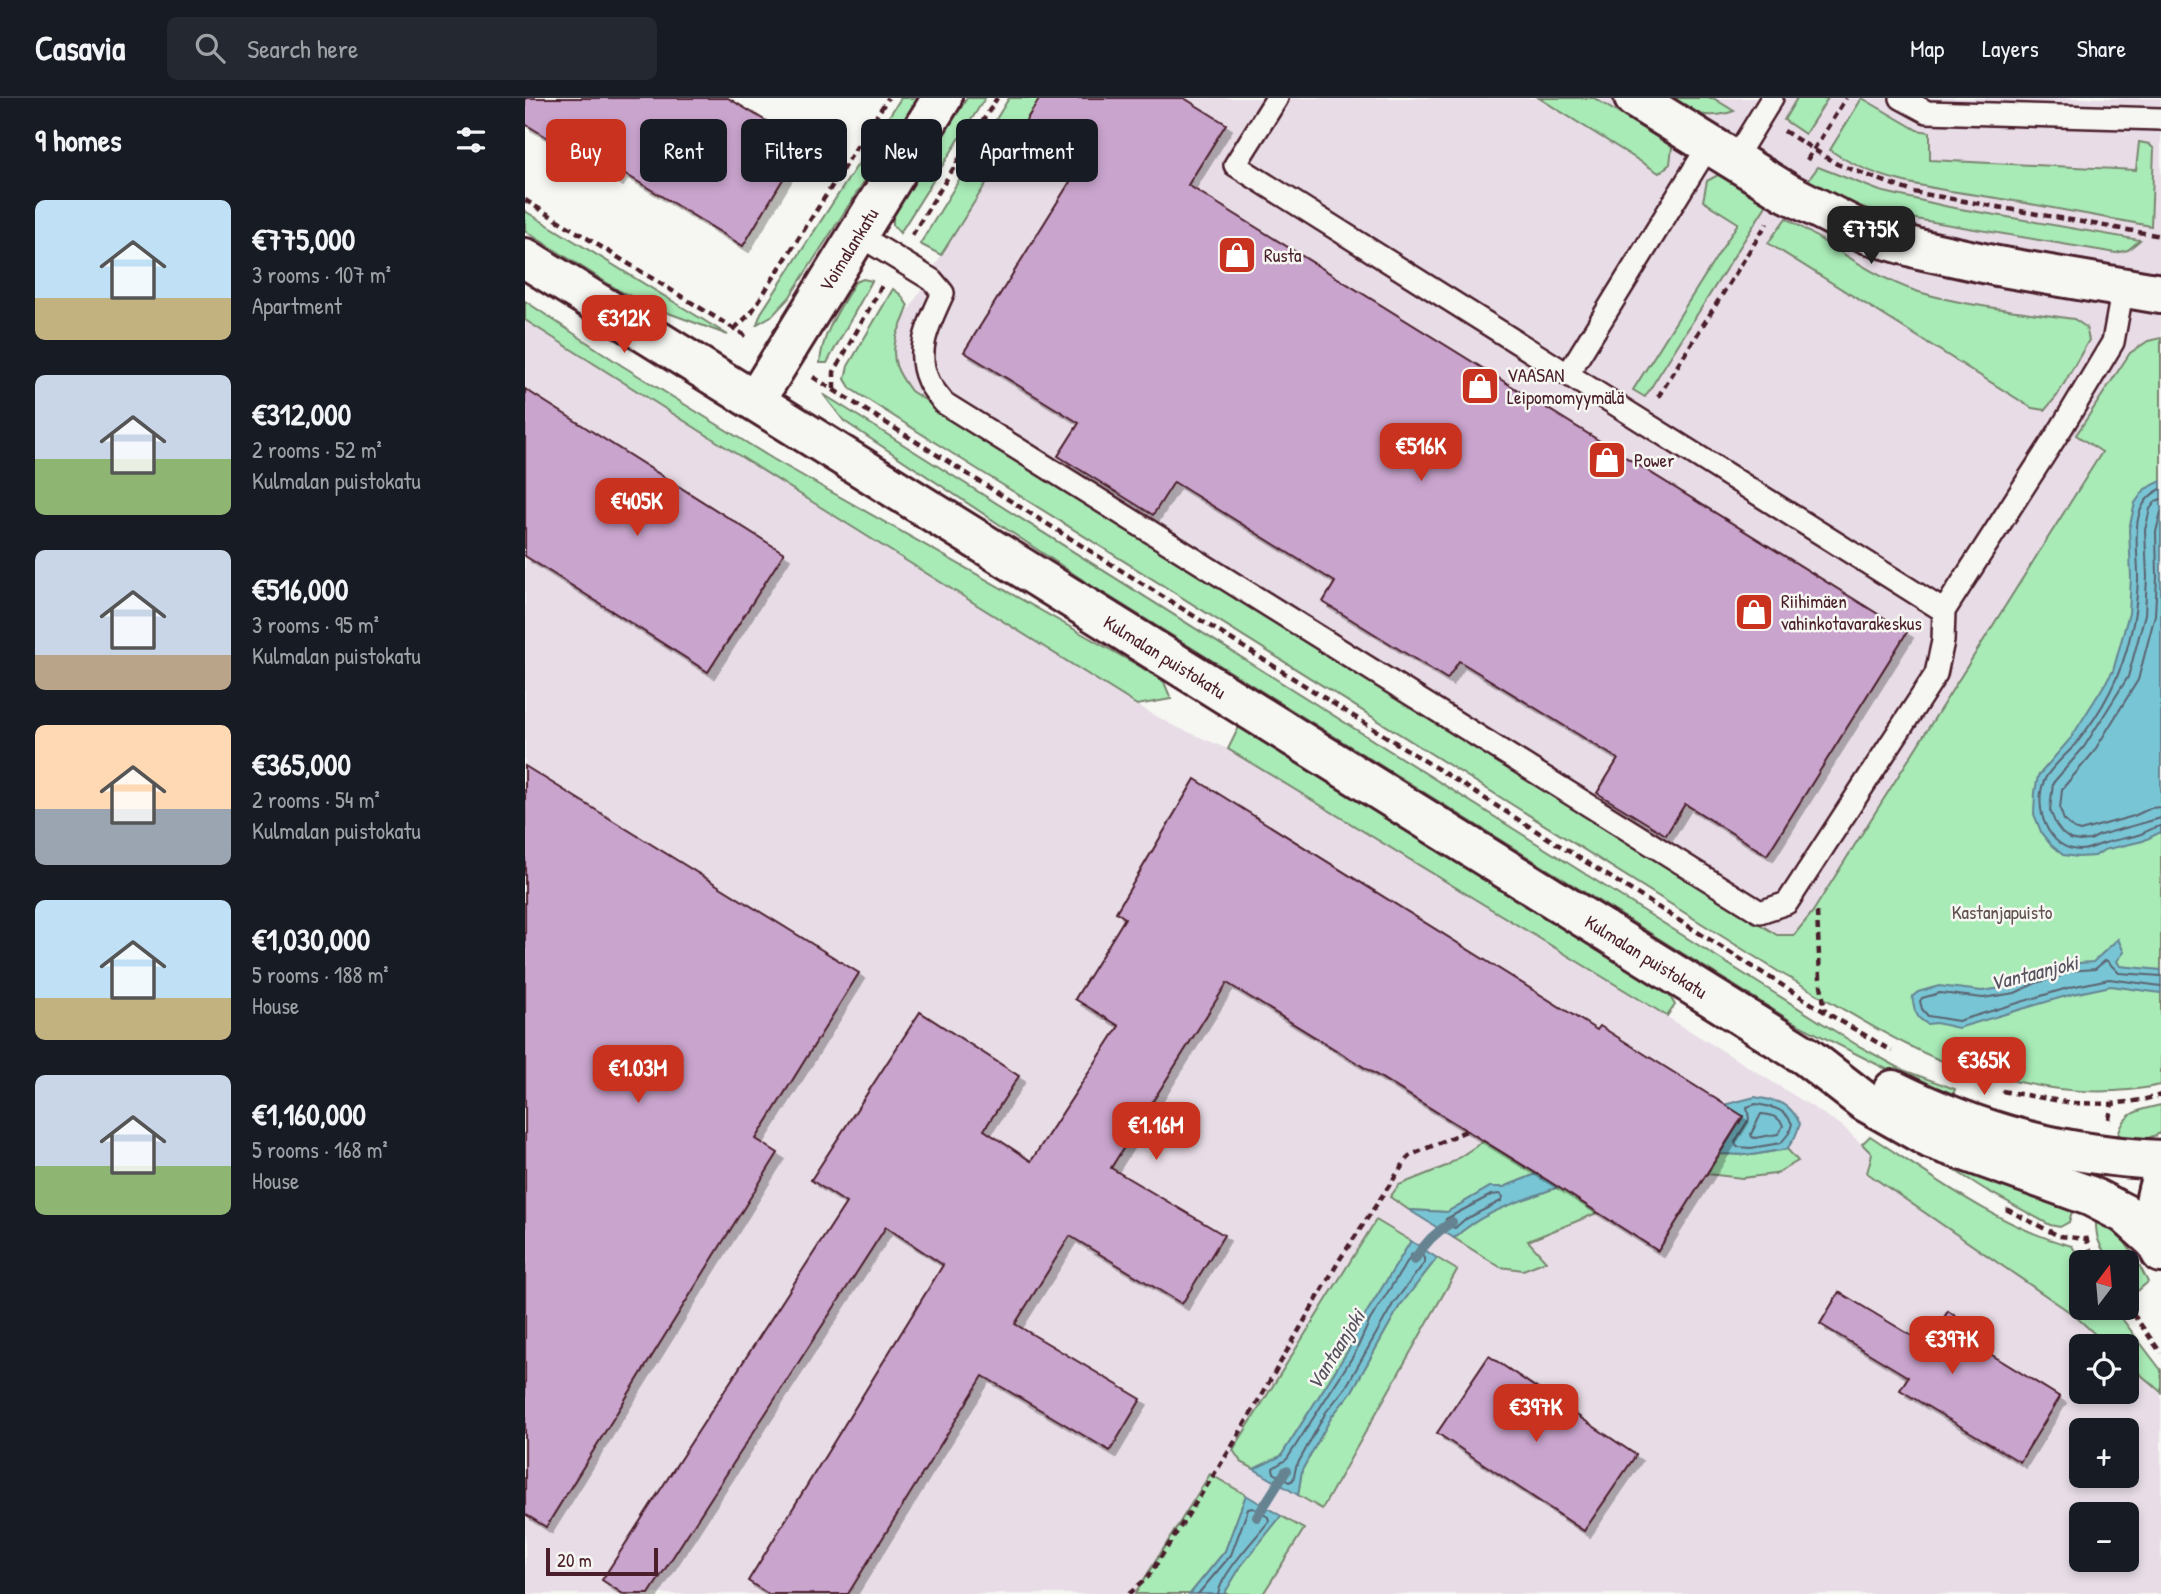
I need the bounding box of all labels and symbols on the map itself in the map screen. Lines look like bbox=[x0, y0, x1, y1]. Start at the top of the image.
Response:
street label: Voimalankatu bbox=[813, 203, 884, 296]
pin: €775K bbox=[1822, 206, 1920, 266]
shop icon: Rusta bbox=[1216, 234, 1258, 276]
place label: Rusta bbox=[1264, 242, 1302, 268]
pin: €312K bbox=[575, 296, 673, 355]
place label: VAASAN Leipomomyymälä bbox=[1507, 362, 1625, 410]
shop icon: VAASAN Leipomomyymälä bbox=[1459, 365, 1501, 407]
pin: €516K bbox=[1372, 424, 1470, 483]
shop icon: Power bbox=[1586, 439, 1628, 481]
place label: Power bbox=[1634, 447, 1675, 473]
pin: €405K bbox=[588, 478, 686, 538]
place label: Riihimäen vahinkotavarakeskus bbox=[1781, 588, 1922, 636]
shop icon: Riihimäen vahinkotavarakeskus bbox=[1733, 591, 1775, 633]
street label: Kulmalan puistokatu bbox=[1099, 609, 1231, 705]
park label: Kastanjapuisto bbox=[1952, 899, 2053, 925]
street label: Kulmalan puistokatu bbox=[1580, 909, 1713, 1005]
water label: Vantaanjoki bbox=[1987, 947, 2083, 997]
pin: €365K bbox=[1935, 1038, 2033, 1097]
pin: €1.03M bbox=[581, 1046, 695, 1105]
pin: €1.16M bbox=[1099, 1102, 1213, 1162]
north arrow bbox=[2069, 1250, 2139, 1320]
water label: Vantaanjoki bbox=[1300, 1302, 1373, 1395]
pin: €397K bbox=[1903, 1316, 2001, 1376]
pin: €397K bbox=[1487, 1384, 1585, 1444]
scale bar bbox=[546, 1545, 658, 1577]

